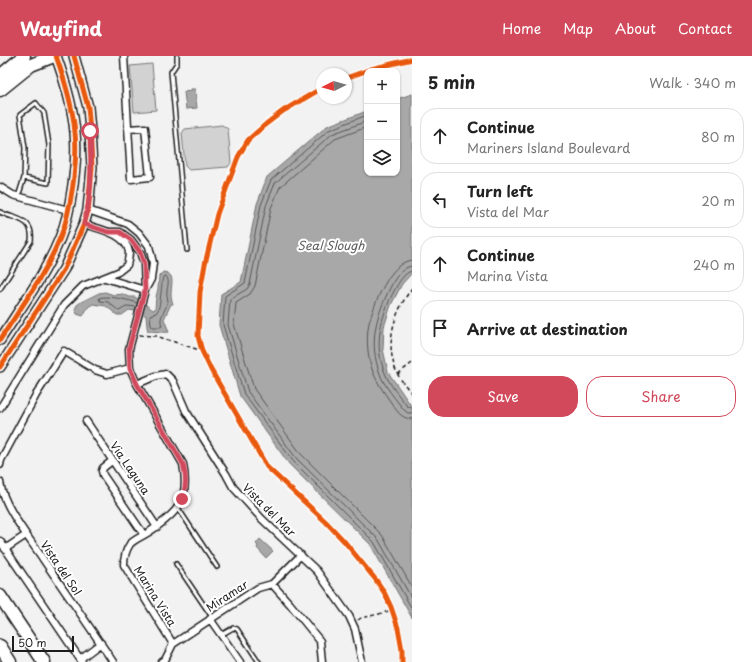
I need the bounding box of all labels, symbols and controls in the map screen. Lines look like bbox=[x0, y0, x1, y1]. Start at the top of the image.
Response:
text: Wayfind bbox=[20, 14, 102, 42]
text: Home bbox=[502, 18, 541, 39]
text: Map bbox=[563, 18, 593, 39]
text: About bbox=[615, 18, 656, 39]
text: Contact bbox=[678, 18, 732, 39]
north arrow bbox=[316, 68, 352, 104]
map controls bbox=[364, 68, 400, 176]
button: + bbox=[364, 68, 400, 104]
text: 5 min bbox=[428, 69, 475, 95]
text: Walk · 340 m bbox=[649, 73, 736, 92]
button: − bbox=[364, 104, 400, 140]
text: Continue bbox=[467, 115, 535, 138]
route start bbox=[81, 122, 99, 140]
icon: ahead bbox=[429, 125, 451, 147]
text: 80 m bbox=[701, 127, 735, 146]
text: Mariners Island Boulevard bbox=[467, 138, 630, 157]
button: layers bbox=[364, 140, 400, 176]
text: Turn left bbox=[467, 179, 533, 202]
icon: left bbox=[429, 189, 451, 211]
text: 20 m bbox=[701, 191, 735, 210]
text: Vista del Mar bbox=[467, 202, 549, 221]
water label: Seal Slough bbox=[298, 236, 365, 254]
text: Continue bbox=[467, 243, 535, 266]
icon: ahead bbox=[429, 253, 451, 275]
text: 240 m bbox=[693, 255, 735, 274]
text: Marina Vista bbox=[467, 266, 548, 285]
icon: arrive bbox=[429, 317, 451, 339]
text: Arrive at destination bbox=[467, 317, 628, 340]
button: Save bbox=[428, 376, 578, 417]
button: Share bbox=[586, 376, 736, 417]
street label: Via Laguna bbox=[106, 438, 155, 499]
street label: Vista del Mar bbox=[239, 479, 300, 540]
route end bbox=[173, 490, 191, 508]
street label: Vista del Sol bbox=[37, 537, 86, 599]
street label: Marina Vista bbox=[130, 562, 181, 630]
street label: Miramar bbox=[202, 576, 251, 615]
scale bar bbox=[12, 634, 74, 653]
text: 50 m bbox=[18, 634, 47, 651]

